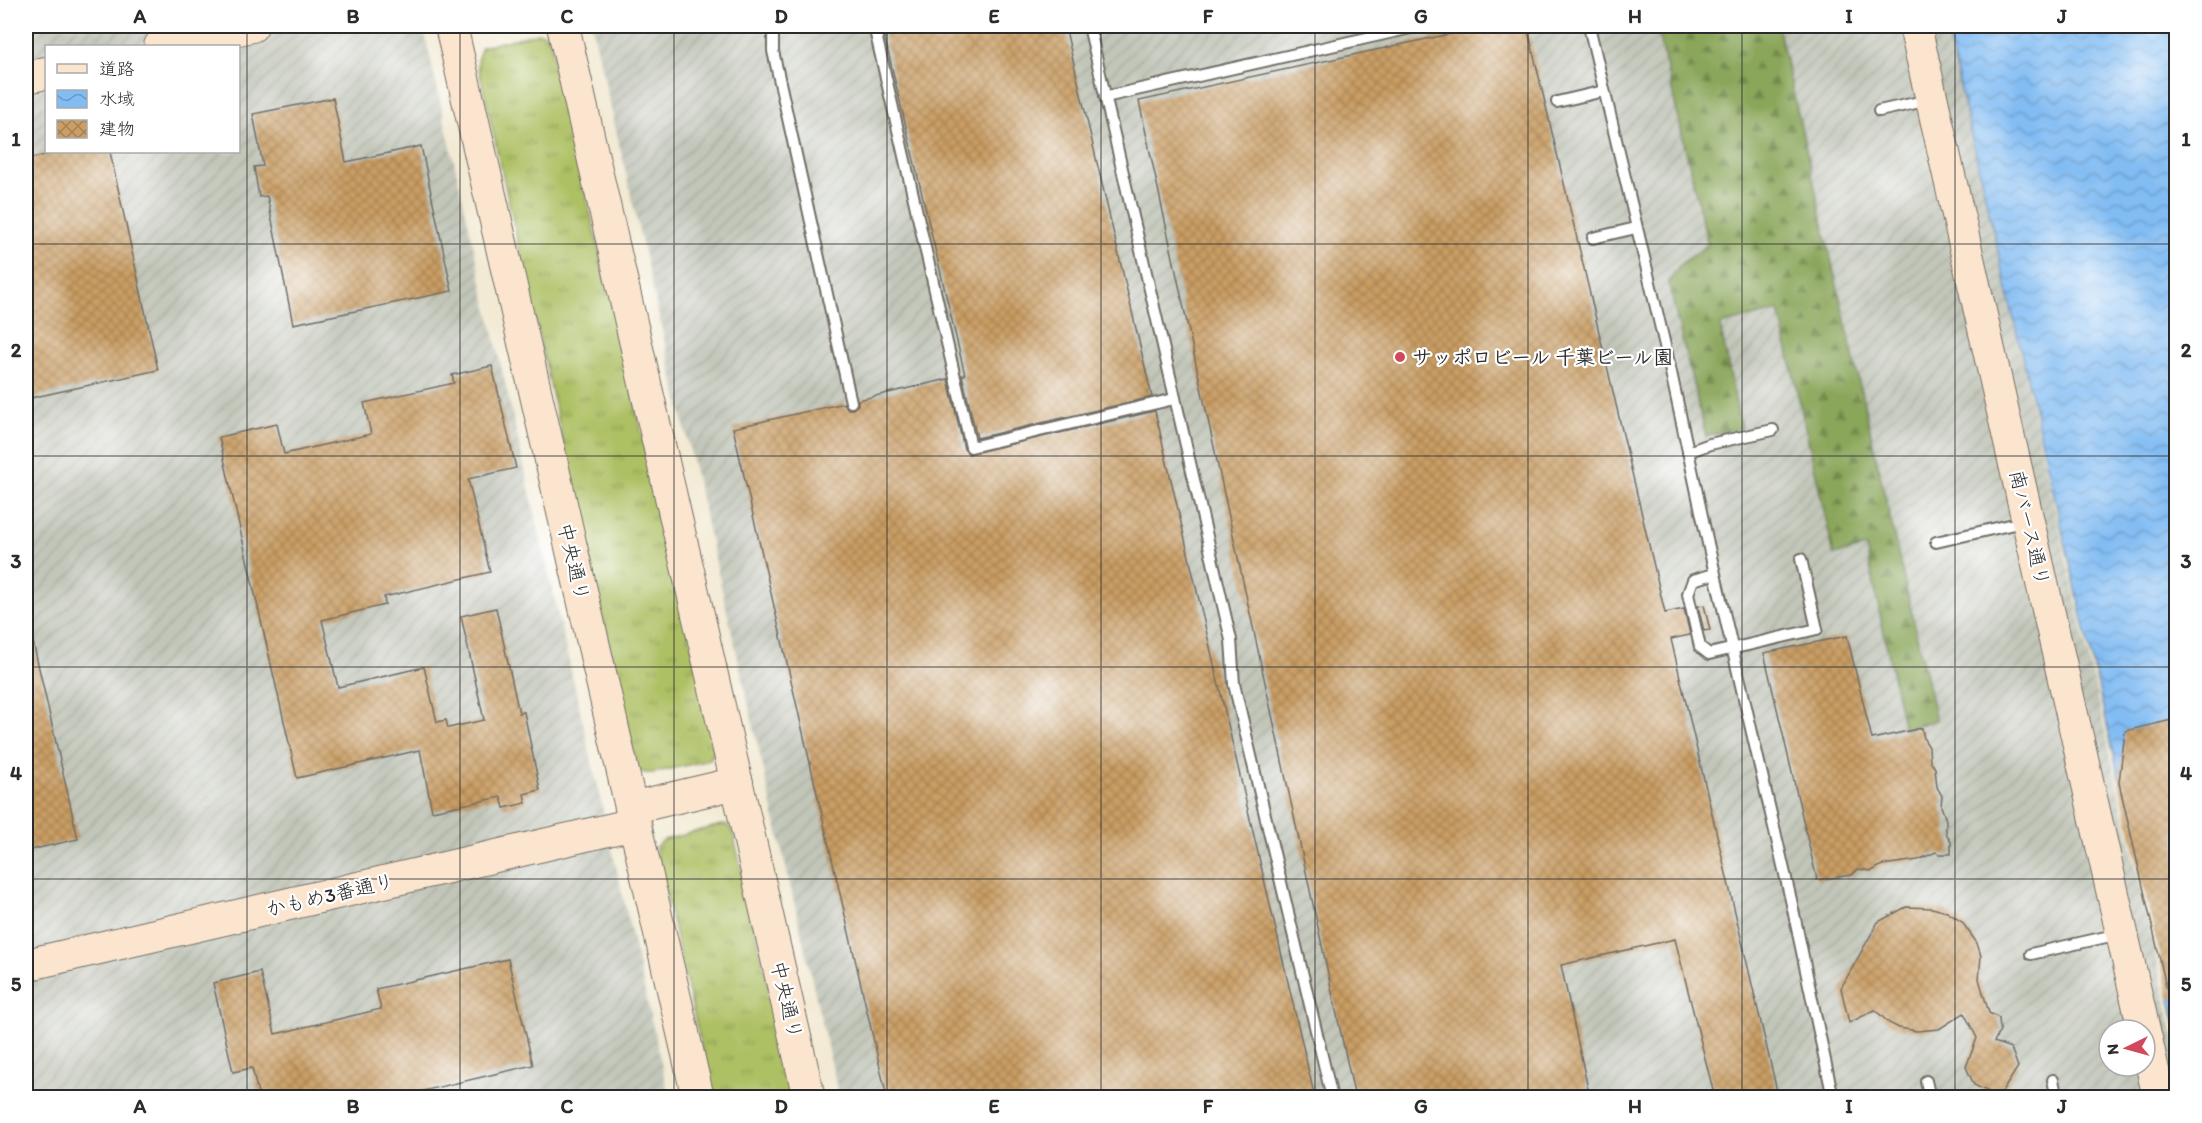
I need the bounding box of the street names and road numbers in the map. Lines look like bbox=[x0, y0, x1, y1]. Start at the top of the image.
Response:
street label: 南バース通り bbox=[2005, 467, 2055, 589]
street label: 中央通り bbox=[553, 520, 595, 604]
street label: かもめ3番通り bbox=[264, 869, 396, 921]
street label: 中央通り bbox=[766, 958, 808, 1042]

